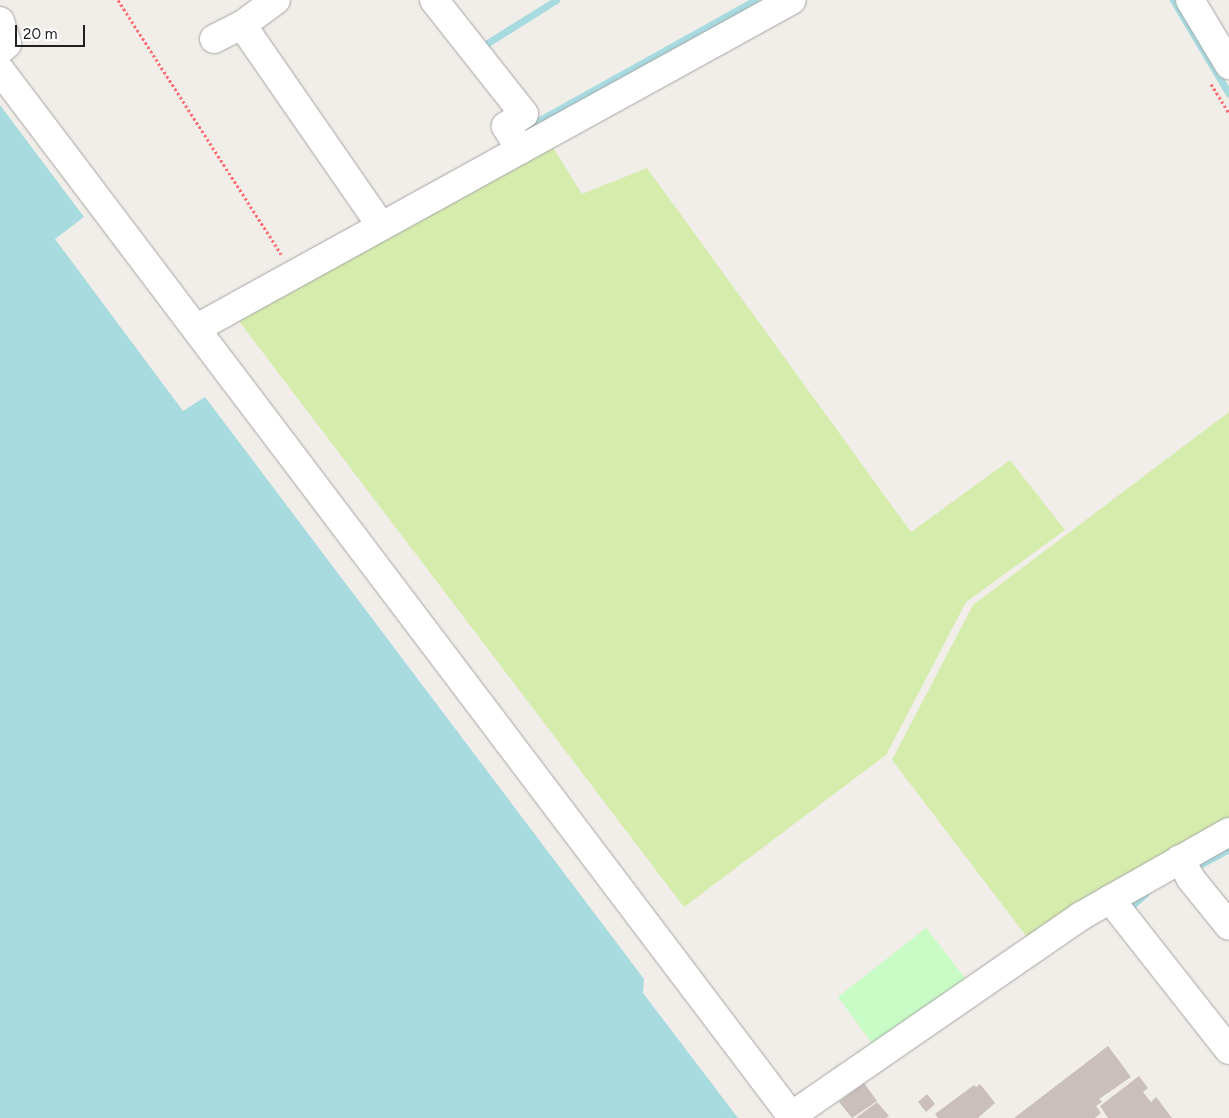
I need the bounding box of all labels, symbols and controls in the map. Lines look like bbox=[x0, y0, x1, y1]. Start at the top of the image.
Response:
scale bar bbox=[18, 15, 88, 47]
text: 20 m bbox=[23, 25, 57, 43]

